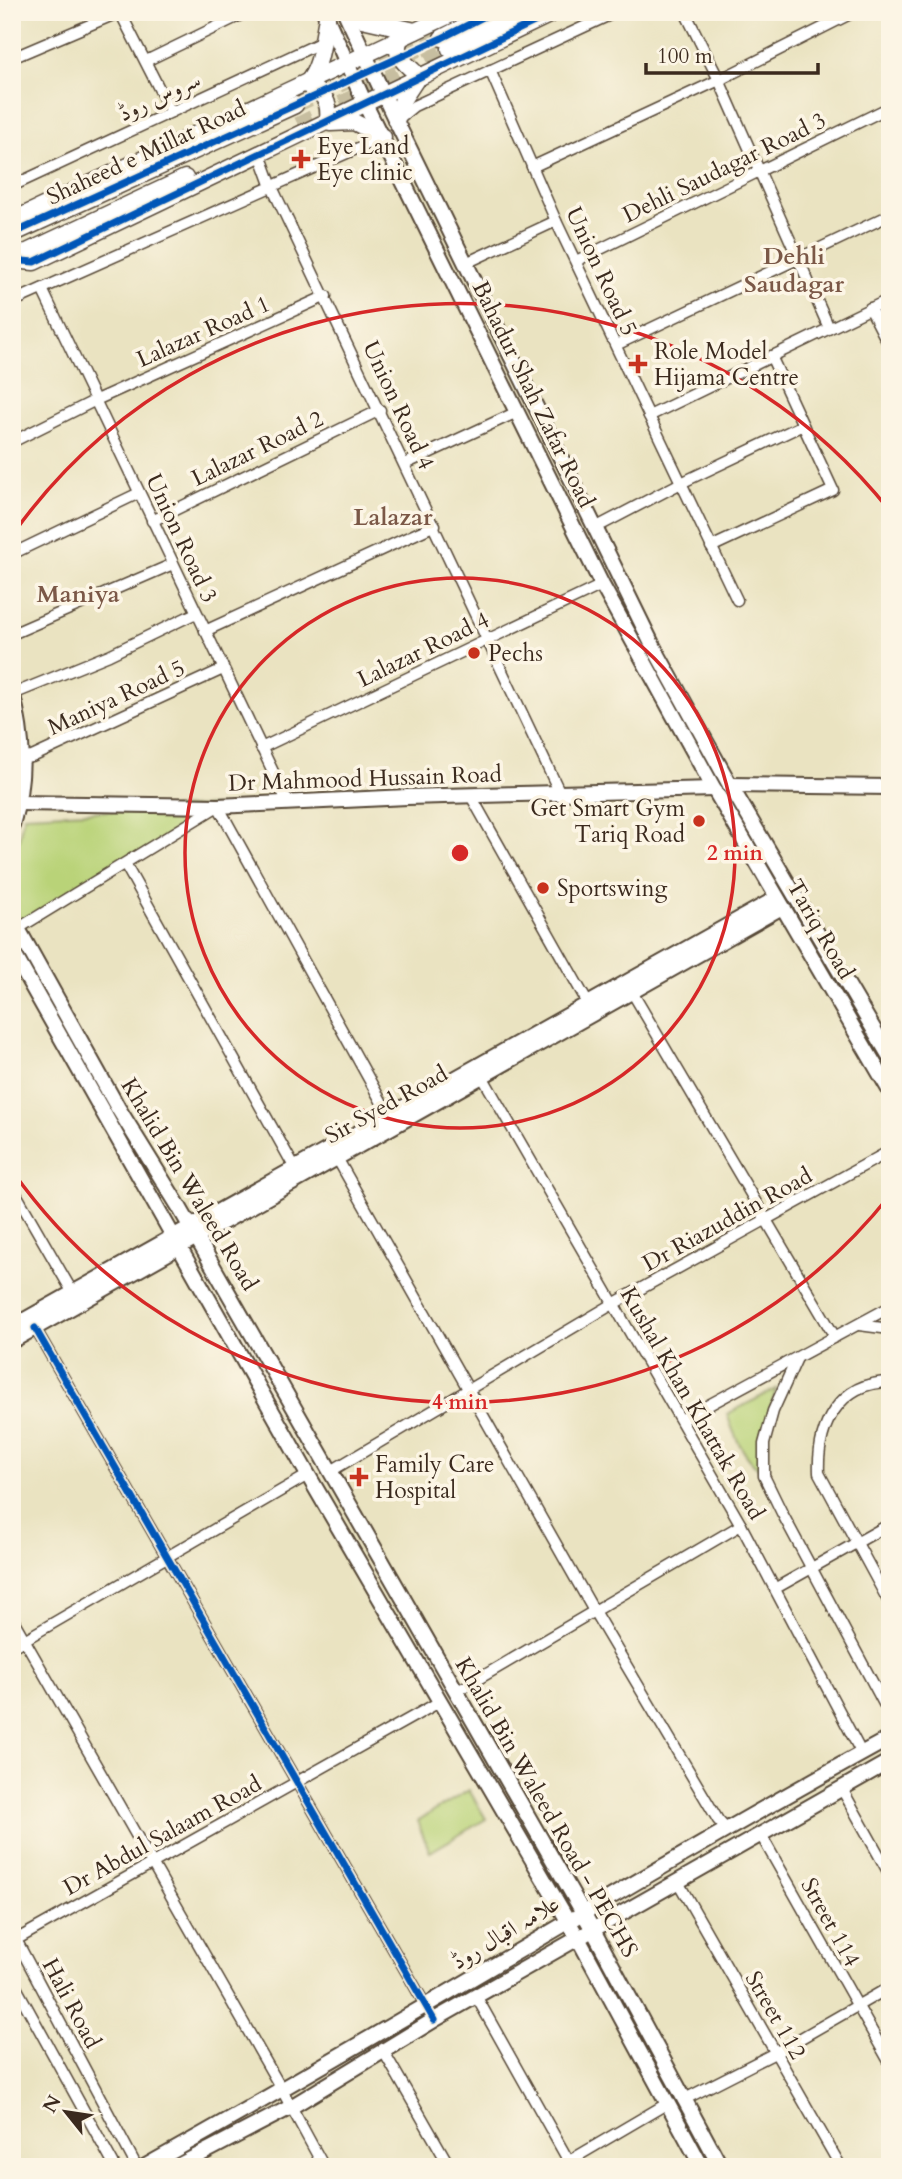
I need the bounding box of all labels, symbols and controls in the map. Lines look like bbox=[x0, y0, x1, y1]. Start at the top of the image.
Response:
scale bar bbox=[646, 32, 818, 76]
text: 100 m bbox=[657, 42, 713, 71]
street label: سروس روڈ bbox=[113, 64, 205, 129]
street label: Shaheed e Millat Road bbox=[42, 92, 252, 212]
street label: Dehli Saudagar Road 3 bbox=[617, 105, 831, 230]
place label: Eye Land Eye clinic bbox=[317, 131, 413, 188]
marker: Eye Land Eye clinic bbox=[291, 149, 311, 169]
street label: Union Road 5 bbox=[558, 202, 645, 341]
district label: Dehli Saudagar bbox=[744, 240, 844, 301]
street label: Bahadur Shah Zafar Road bbox=[465, 276, 602, 514]
street label: Lalazar Road 1 bbox=[132, 288, 275, 375]
street label: Union Road 4 bbox=[355, 336, 442, 475]
place label: Role Model Hijama Centre bbox=[654, 336, 799, 393]
marker: Role Model Hijama Centre bbox=[628, 354, 648, 374]
street label: Lalazar Road 2 bbox=[186, 403, 328, 494]
street label: Union Road 3 bbox=[138, 469, 225, 608]
district label: Lalazar bbox=[353, 501, 433, 534]
district label: Maniya bbox=[36, 578, 120, 611]
street label: Lalazar Road 4 bbox=[352, 604, 494, 695]
place label: Pechs bbox=[488, 638, 543, 669]
marker: Pechs bbox=[466, 645, 482, 661]
street label: Maniya Road 5 bbox=[43, 652, 190, 743]
street label: Dr Mahmood Hussain Road bbox=[228, 758, 503, 799]
place label: Get Smart Gym Tariq Road bbox=[530, 793, 686, 850]
marker: Get Smart Gym Tariq Road bbox=[691, 813, 707, 829]
text: 2 min bbox=[707, 839, 763, 868]
centre of rings bbox=[448, 841, 472, 865]
place label: Sportswing bbox=[557, 873, 668, 904]
street label: Tariq Road bbox=[779, 874, 862, 986]
marker: Sportswing bbox=[535, 880, 551, 896]
street label: Sir Syed Road bbox=[319, 1058, 454, 1151]
street label: Khalid Bin Waleed Road bbox=[114, 1072, 266, 1297]
street label: Dr Riazuddin Road bbox=[637, 1160, 818, 1279]
street label: Kushal Khan Khattak Road bbox=[613, 1281, 772, 1526]
text: 4 min bbox=[432, 1388, 488, 1417]
place label: Family Care Hospital bbox=[375, 1449, 495, 1506]
marker: Family Care Hospital bbox=[349, 1467, 369, 1487]
street label: Khalid Bin Waleed Road - PECHS bbox=[448, 1652, 645, 1963]
street label: Dr Abdul Salaam Road bbox=[58, 1768, 268, 1903]
street label: Street 114 bbox=[794, 1872, 868, 1972]
street label: علامہ اقبال روڈ bbox=[445, 1888, 565, 1977]
street label: Hali Road bbox=[35, 1953, 109, 2055]
street label: Street 112 bbox=[738, 1966, 813, 2065]
north arrow bbox=[32, 2078, 102, 2148]
text: N bbox=[37, 2090, 68, 2118]

